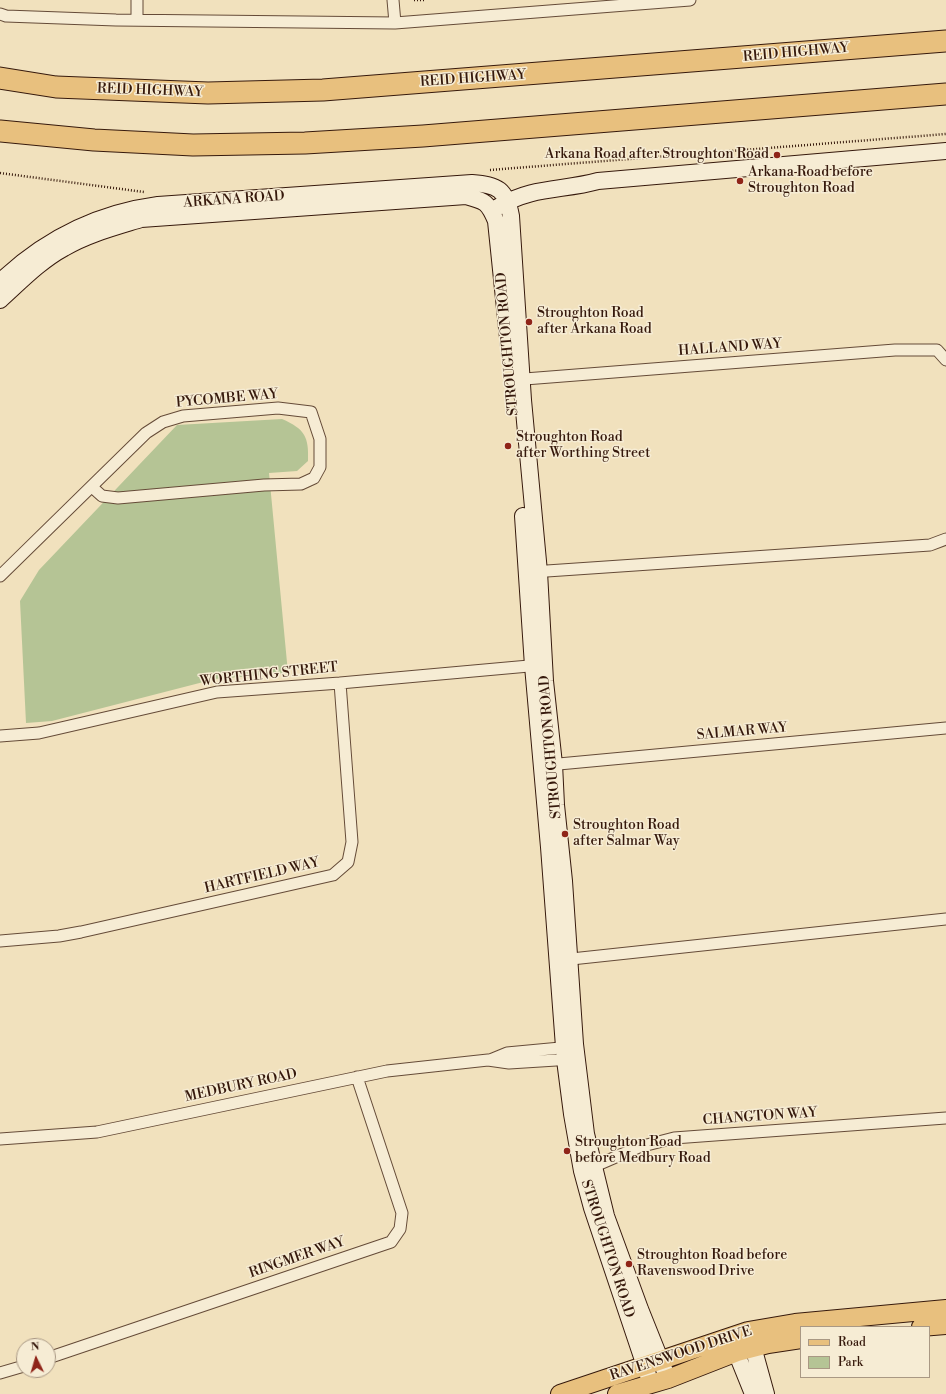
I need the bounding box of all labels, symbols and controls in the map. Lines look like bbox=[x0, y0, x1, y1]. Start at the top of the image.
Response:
street label: REID HIGHWAY bbox=[742, 40, 850, 66]
street label: REID HIGHWAY bbox=[419, 67, 527, 91]
street label: REID HIGHWAY bbox=[97, 81, 203, 101]
place label: Arkana Road after Stroughton Road bbox=[545, 147, 769, 163]
marker: Arkana Road after Stroughton Road bbox=[772, 150, 782, 160]
place label: Arkana Road before Stroughton Road bbox=[748, 165, 873, 198]
marker: Arkana Road before Stroughton Road bbox=[735, 176, 745, 186]
street label: ARKANA ROAD bbox=[183, 188, 285, 212]
street label: STROUGHTON ROAD bbox=[493, 271, 523, 417]
place label: Stroughton Road after Arkana Road bbox=[537, 306, 652, 338]
marker: Stroughton Road after Arkana Road bbox=[524, 317, 534, 327]
street label: HALLAND WAY bbox=[678, 336, 782, 360]
street label: PYCOMBE WAY bbox=[175, 386, 279, 412]
place label: Stroughton Road after Worthing Street bbox=[516, 430, 650, 462]
marker: Stroughton Road after Worthing Street bbox=[503, 441, 513, 451]
street label: WORTHING STREET bbox=[199, 659, 339, 691]
street label: STROUGHTON ROAD bbox=[536, 674, 566, 820]
street label: SALMAR WAY bbox=[696, 720, 788, 744]
place label: Stroughton Road after Salmar Way bbox=[573, 818, 680, 850]
marker: Stroughton Road after Salmar Way bbox=[560, 829, 570, 839]
street label: HARTFIELD WAY bbox=[203, 855, 321, 897]
street label: MEDBURY ROAD bbox=[183, 1066, 299, 1106]
street label: CHANGTON WAY bbox=[702, 1105, 818, 1129]
place label: Stroughton Road before Medbury Road bbox=[575, 1135, 711, 1168]
marker: Stroughton Road before Medbury Road bbox=[562, 1146, 572, 1156]
street label: STROUGHTON ROAD bbox=[577, 1178, 637, 1320]
street label: RINGMER WAY bbox=[247, 1234, 347, 1282]
place label: Stroughton Road before Ravenswood Drive bbox=[637, 1248, 787, 1280]
marker: Stroughton Road before Ravenswood Drive bbox=[624, 1259, 634, 1269]
street label: RAVENSWOOD DRIVE bbox=[608, 1323, 754, 1385]
legend bbox=[800, 1326, 930, 1378]
text: Road bbox=[838, 1335, 866, 1350]
north arrow bbox=[16, 1338, 56, 1378]
text: N bbox=[30, 1340, 40, 1354]
text: Park bbox=[838, 1355, 863, 1370]

